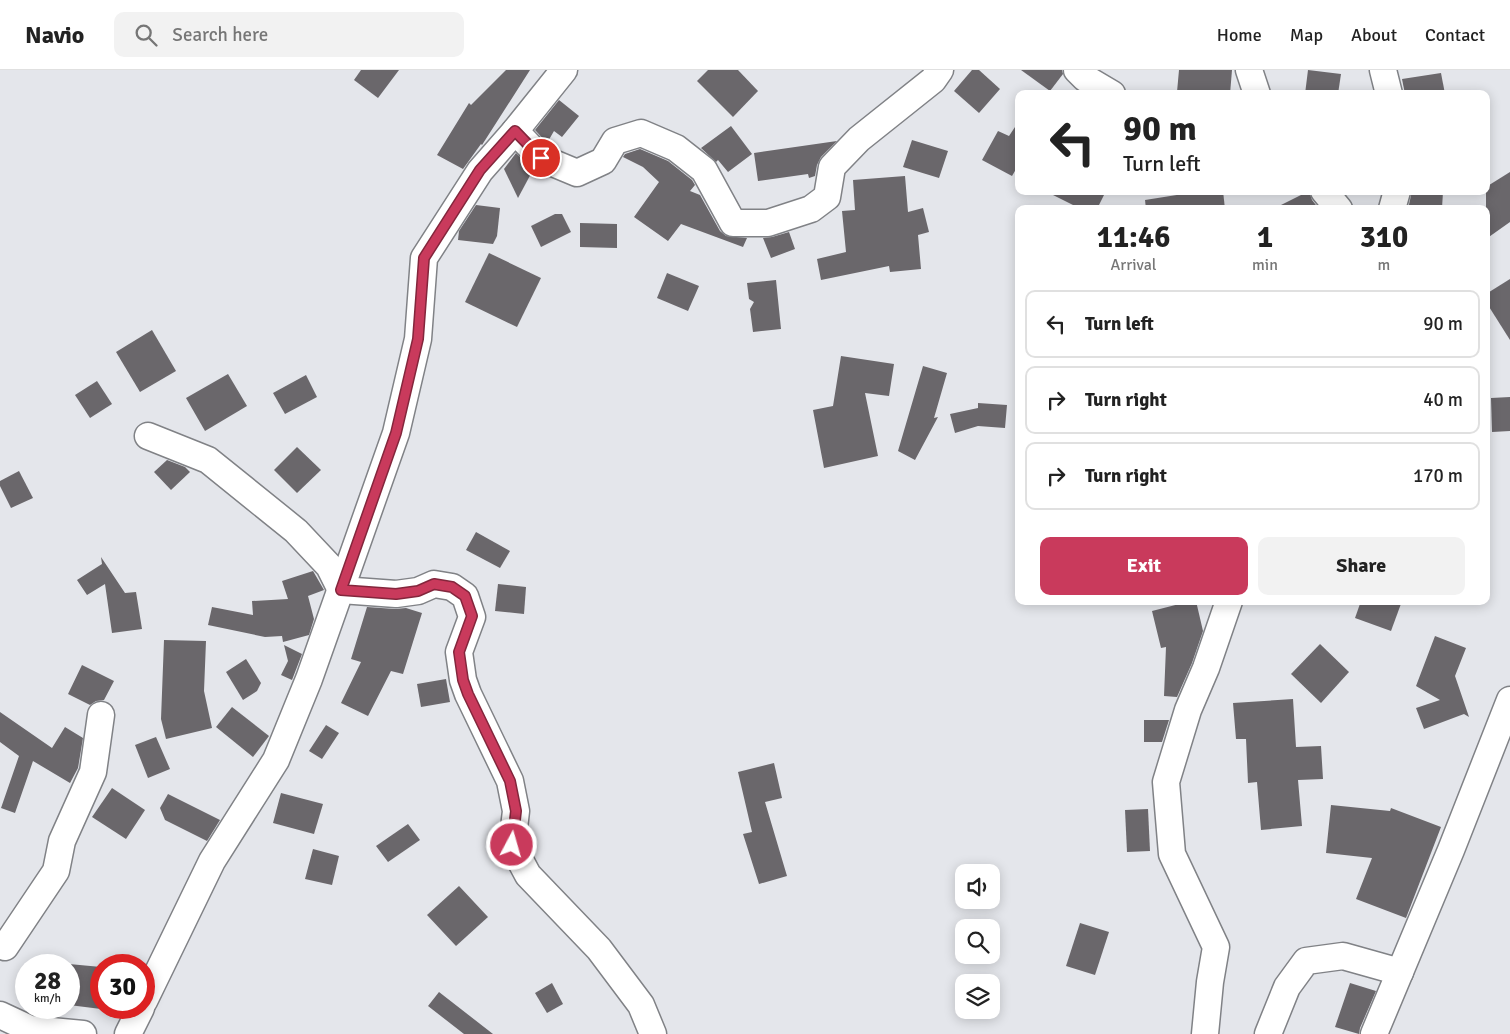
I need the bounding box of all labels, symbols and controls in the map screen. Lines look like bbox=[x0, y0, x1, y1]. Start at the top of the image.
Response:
search box bbox=[114, 12, 464, 57]
text: Navio bbox=[25, 20, 84, 50]
icon: search bbox=[132, 21, 160, 49]
text: Search here bbox=[172, 23, 268, 47]
text: Home bbox=[1217, 24, 1262, 46]
text: Map bbox=[1290, 24, 1323, 46]
text: About bbox=[1351, 24, 1397, 46]
text: Contact bbox=[1425, 24, 1485, 46]
text: 90 m bbox=[1123, 107, 1197, 150]
icon: left bbox=[1040, 110, 1105, 175]
pin bbox=[520, 137, 562, 179]
icon: arrive bbox=[527, 144, 555, 172]
text: Turn left bbox=[1123, 150, 1201, 177]
text: 11:46 bbox=[1097, 219, 1170, 256]
text: 1 bbox=[1257, 219, 1273, 256]
text: 310 bbox=[1360, 219, 1408, 256]
text: Arrival bbox=[1110, 255, 1157, 275]
text: min bbox=[1252, 255, 1278, 275]
text: m bbox=[1378, 255, 1390, 275]
icon: left bbox=[1042, 310, 1070, 338]
text: Turn left bbox=[1085, 312, 1154, 336]
text: 90 m bbox=[1423, 312, 1463, 336]
icon: right bbox=[1042, 386, 1070, 414]
text: Turn right bbox=[1085, 388, 1167, 412]
text: 40 m bbox=[1423, 388, 1463, 412]
icon: right bbox=[1042, 462, 1070, 490]
text: Turn right bbox=[1085, 464, 1167, 488]
text: 170 m bbox=[1413, 464, 1463, 488]
button: Exit bbox=[1040, 537, 1248, 595]
button: Share bbox=[1258, 537, 1465, 595]
position arrow bbox=[485, 818, 537, 870]
map controls bbox=[955, 864, 1000, 1019]
button: sound bbox=[955, 864, 1000, 909]
button: search bbox=[955, 919, 1000, 964]
speed limit sign: 30 bbox=[90, 954, 155, 1019]
text: 28 bbox=[34, 965, 61, 996]
button: layers bbox=[955, 974, 1000, 1019]
text: km/h bbox=[34, 991, 61, 1006]

